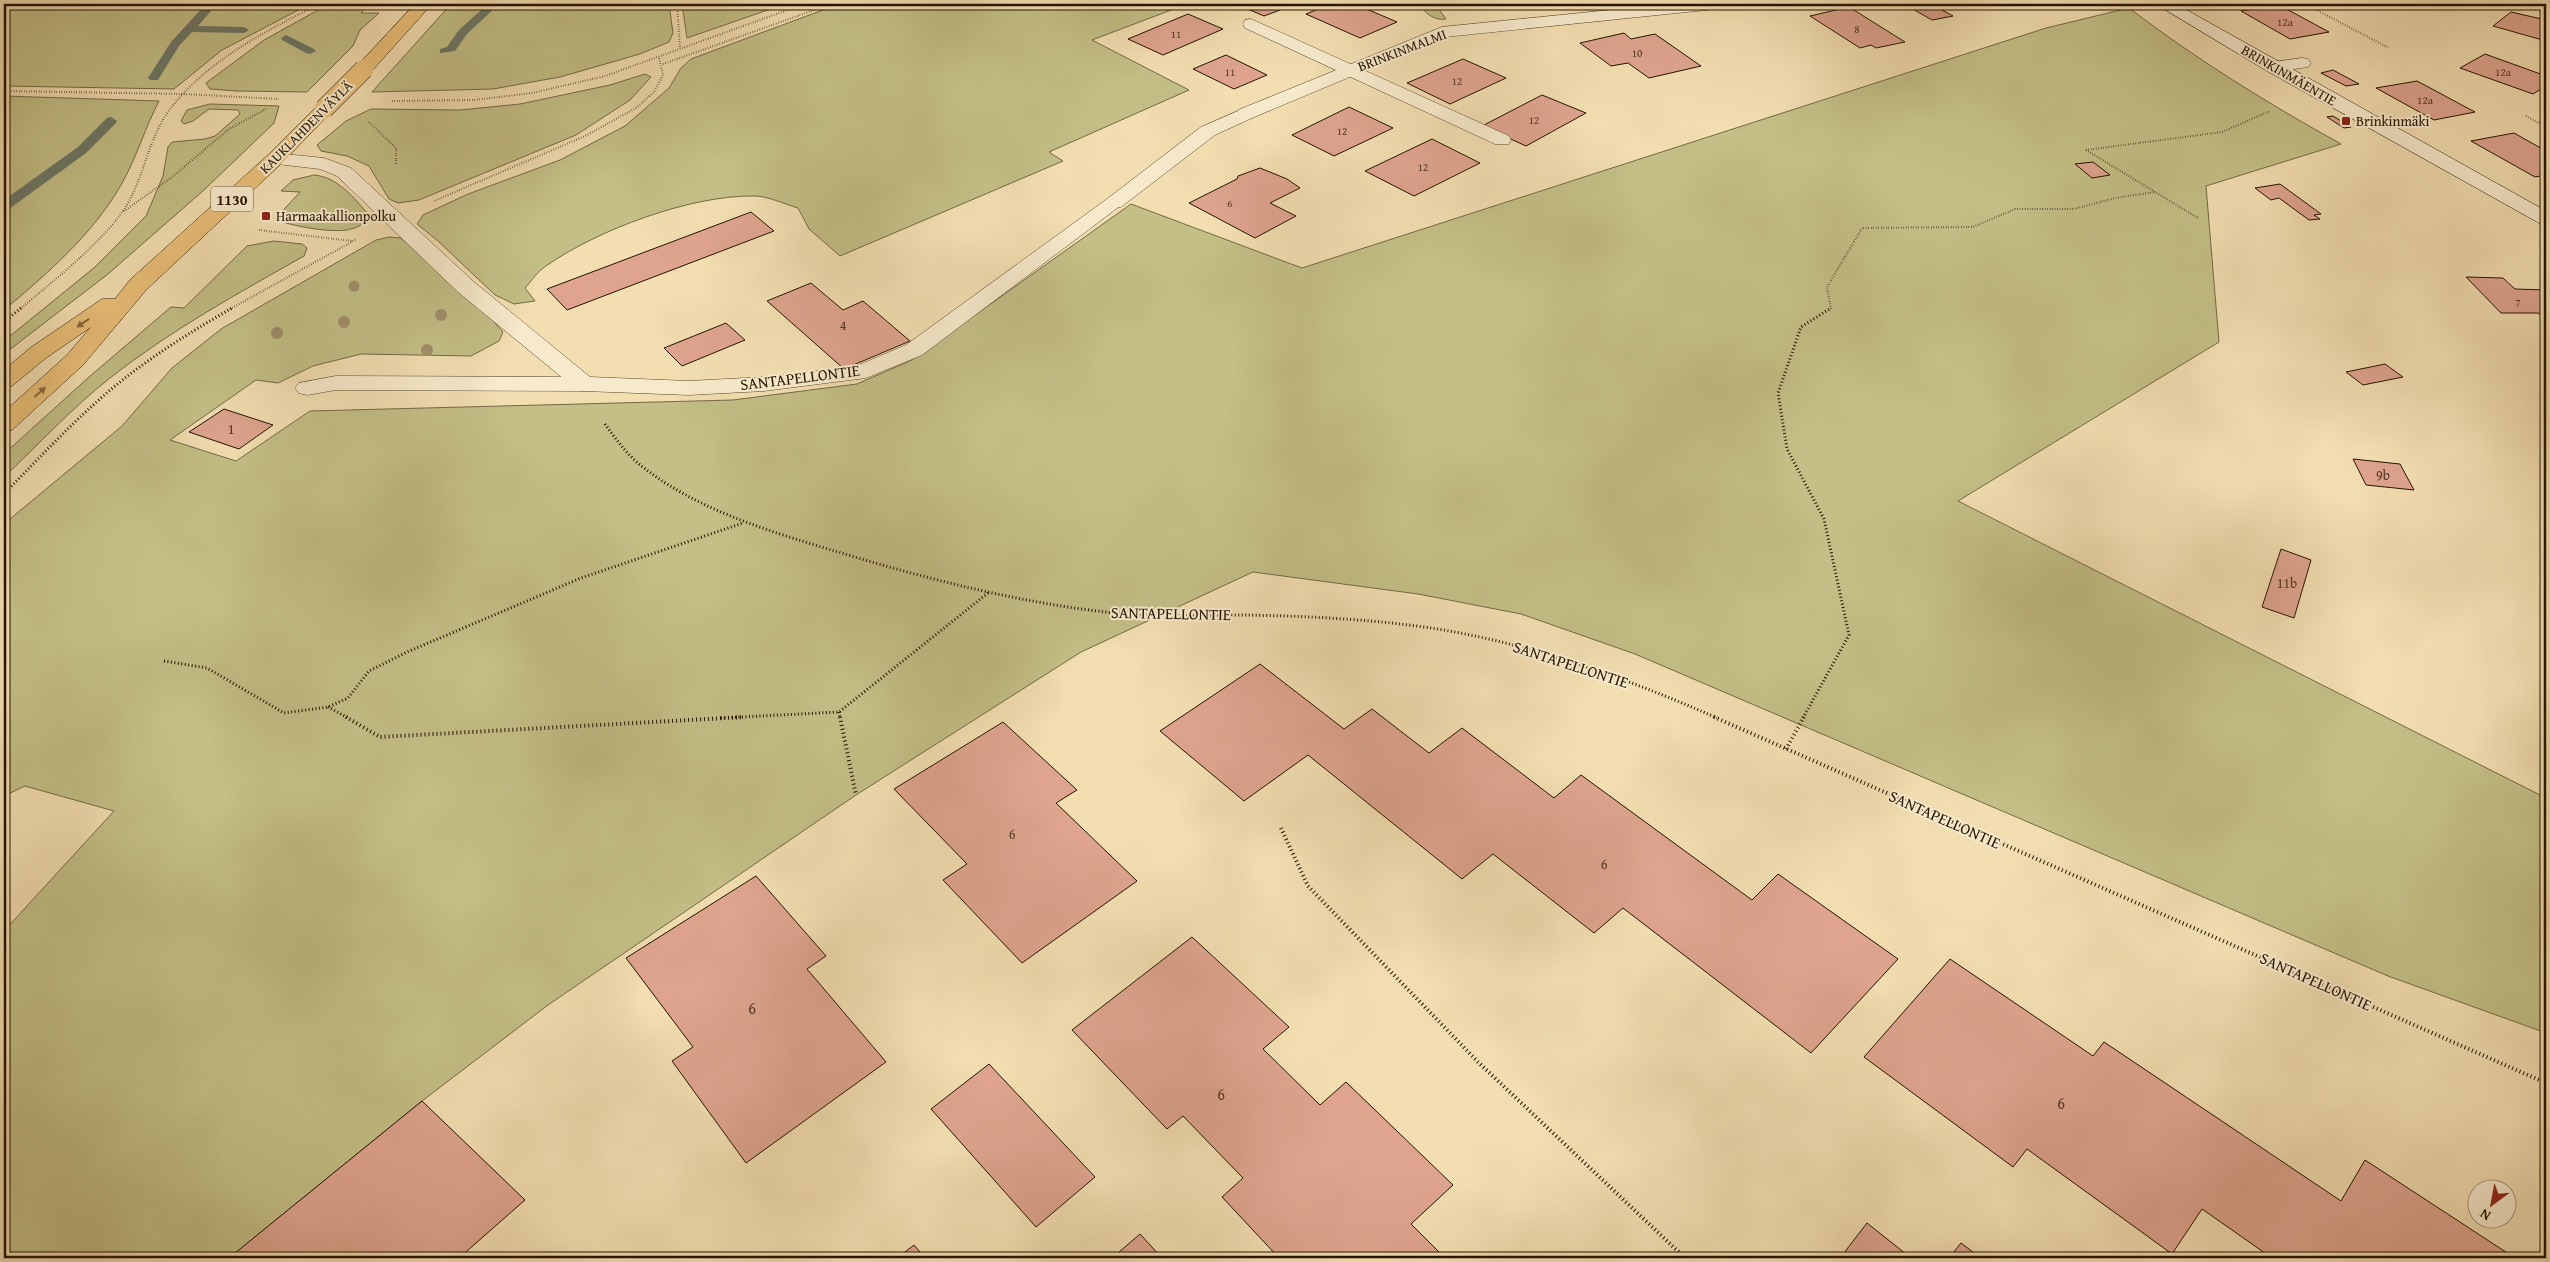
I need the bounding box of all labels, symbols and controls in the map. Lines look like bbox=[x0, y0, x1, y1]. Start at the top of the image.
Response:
house number: 12a bbox=[2277, 14, 2294, 30]
house number: 8 bbox=[1854, 21, 1860, 37]
street label: BRINKINMALMI bbox=[1355, 24, 1449, 76]
house number: 11 bbox=[1171, 26, 1181, 42]
street label: BRINKINMÄENTIE bbox=[2238, 40, 2340, 110]
house number: 10 bbox=[1632, 45, 1642, 61]
house number: 11 bbox=[1225, 64, 1235, 80]
house number: 12a bbox=[2495, 64, 2512, 80]
house number: 12 bbox=[1452, 73, 1462, 89]
street label: KAUKLAHDENVÄYLÄ bbox=[255, 76, 357, 178]
house number: 12a bbox=[2417, 92, 2434, 108]
place label: Brinkinmäki bbox=[2356, 111, 2430, 131]
house number: 12 bbox=[1529, 112, 1539, 128]
marker: Brinkinmäki bbox=[2340, 115, 2352, 127]
house number: 12 bbox=[1337, 123, 1347, 139]
house number: 12 bbox=[1418, 159, 1428, 175]
road number: 1130 bbox=[211, 186, 253, 212]
house number: 6 bbox=[1227, 195, 1233, 211]
place label: Harmaakallionpolku bbox=[276, 206, 397, 226]
marker: Harmaakallionpolku bbox=[260, 210, 272, 222]
house number: 7 bbox=[2515, 294, 2521, 310]
house number: 4 bbox=[840, 315, 847, 335]
one-way arrow bbox=[77, 318, 90, 328]
street label: SANTAPELLONTIE bbox=[739, 358, 861, 396]
one-way arrow bbox=[33, 386, 45, 398]
house number: 1 bbox=[228, 419, 234, 439]
house number: 9b bbox=[2376, 465, 2390, 485]
house number: 11b bbox=[2277, 573, 2297, 593]
street label: SANTAPELLONTIE bbox=[1111, 600, 1231, 626]
street label: SANTAPELLONTIE bbox=[1510, 634, 1632, 694]
street label: SANTAPELLONTIE bbox=[1885, 784, 2005, 854]
house number: 6 bbox=[1009, 824, 1016, 844]
house number: 6 bbox=[1601, 854, 1608, 874]
street label: SANTAPELLONTIE bbox=[2256, 946, 2376, 1016]
house number: 6 bbox=[748, 996, 756, 1020]
house number: 6 bbox=[1217, 1082, 1225, 1106]
house number: 6 bbox=[2057, 1091, 2065, 1115]
north arrow bbox=[2468, 1180, 2518, 1230]
text: N bbox=[2475, 1204, 2494, 1226]

